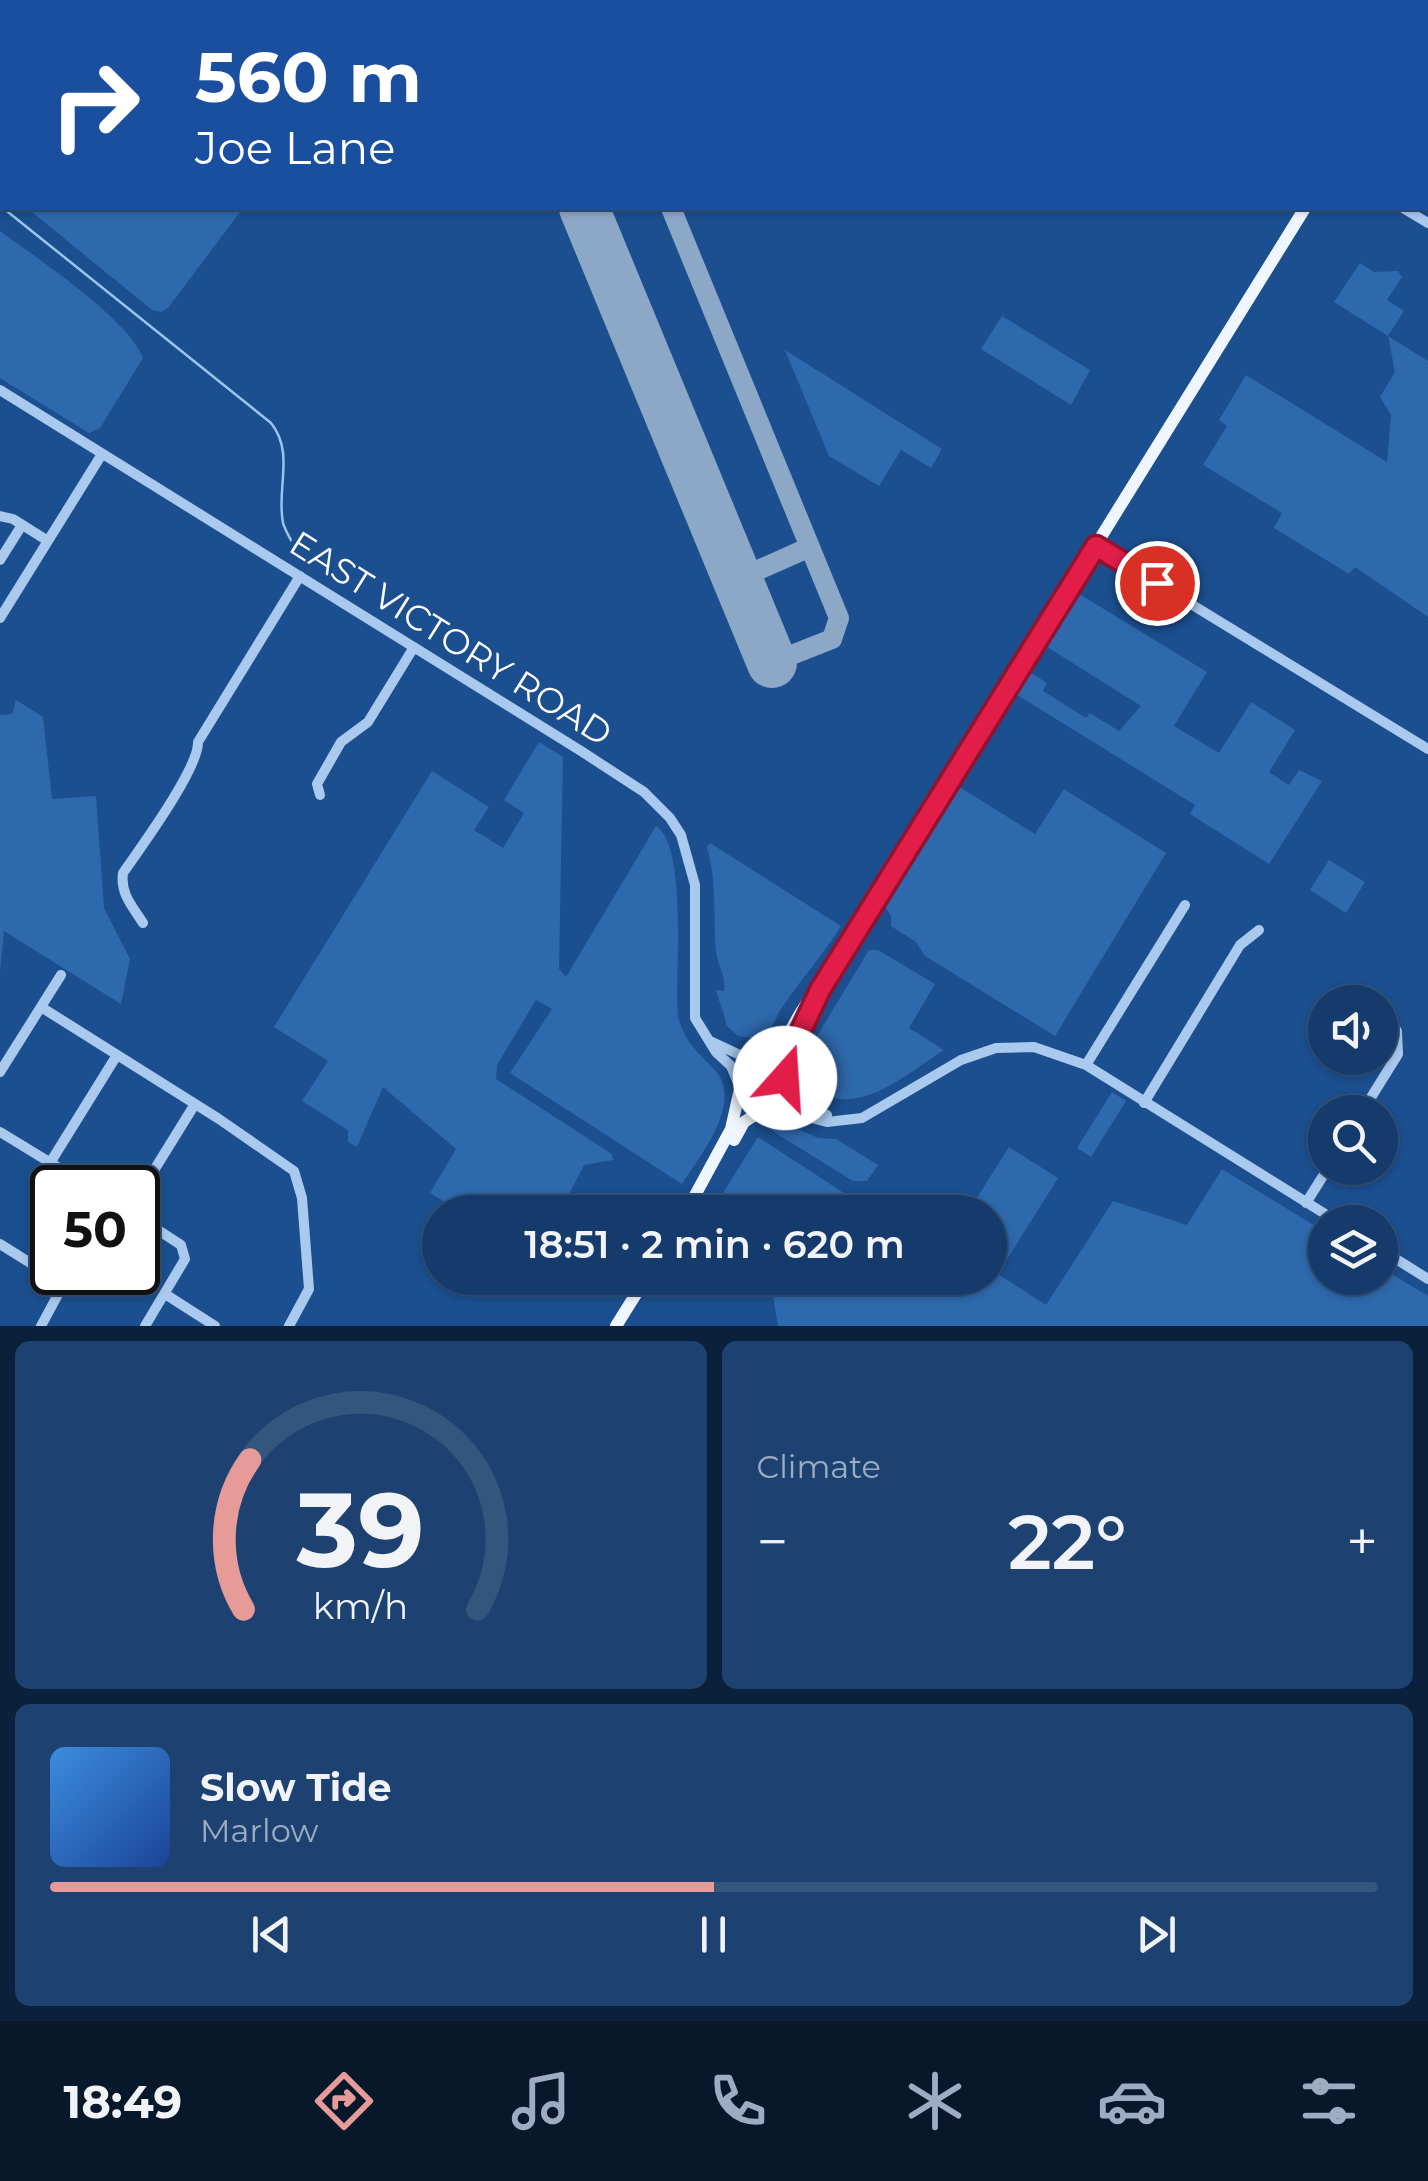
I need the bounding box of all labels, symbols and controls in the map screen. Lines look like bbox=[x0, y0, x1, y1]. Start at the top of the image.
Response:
text: 560 m bbox=[195, 34, 422, 120]
icon: right bbox=[30, 40, 160, 170]
text: Joe Lane bbox=[195, 120, 395, 175]
street label: EAST VICTORY ROAD bbox=[282, 521, 620, 755]
pin bbox=[1115, 541, 1200, 626]
icon: arrive bbox=[1130, 556, 1185, 611]
map controls bbox=[1308, 985, 1398, 1295]
button: sound bbox=[1308, 985, 1398, 1075]
position arrow bbox=[733, 1026, 837, 1130]
button: search bbox=[1308, 1095, 1398, 1185]
speed limit sign: 50 bbox=[30, 1165, 160, 1295]
button: layers bbox=[1308, 1205, 1398, 1295]
text: 18:51 · 2 min · 620 m bbox=[524, 1221, 905, 1268]
text: Climate bbox=[757, 1447, 881, 1486]
text: 39 bbox=[296, 1466, 425, 1593]
text: 22° bbox=[1008, 1496, 1127, 1588]
text: − bbox=[757, 1508, 788, 1575]
text: + bbox=[1346, 1508, 1378, 1575]
text: km/h bbox=[313, 1584, 408, 1628]
text: Slow Tide bbox=[200, 1764, 392, 1811]
text: Marlow bbox=[200, 1811, 318, 1850]
icon: previous bbox=[244, 1907, 299, 1962]
icon: pause bbox=[686, 1907, 741, 1962]
icon: next bbox=[1129, 1907, 1184, 1962]
icon: directions bbox=[309, 2066, 379, 2136]
icon: music bbox=[506, 2066, 576, 2136]
icon: phone bbox=[703, 2066, 773, 2136]
icon: climate bbox=[900, 2066, 970, 2136]
icon: car bbox=[1097, 2066, 1167, 2136]
icon: filters bbox=[1294, 2066, 1364, 2136]
text: 18:49 bbox=[64, 2074, 182, 2129]

